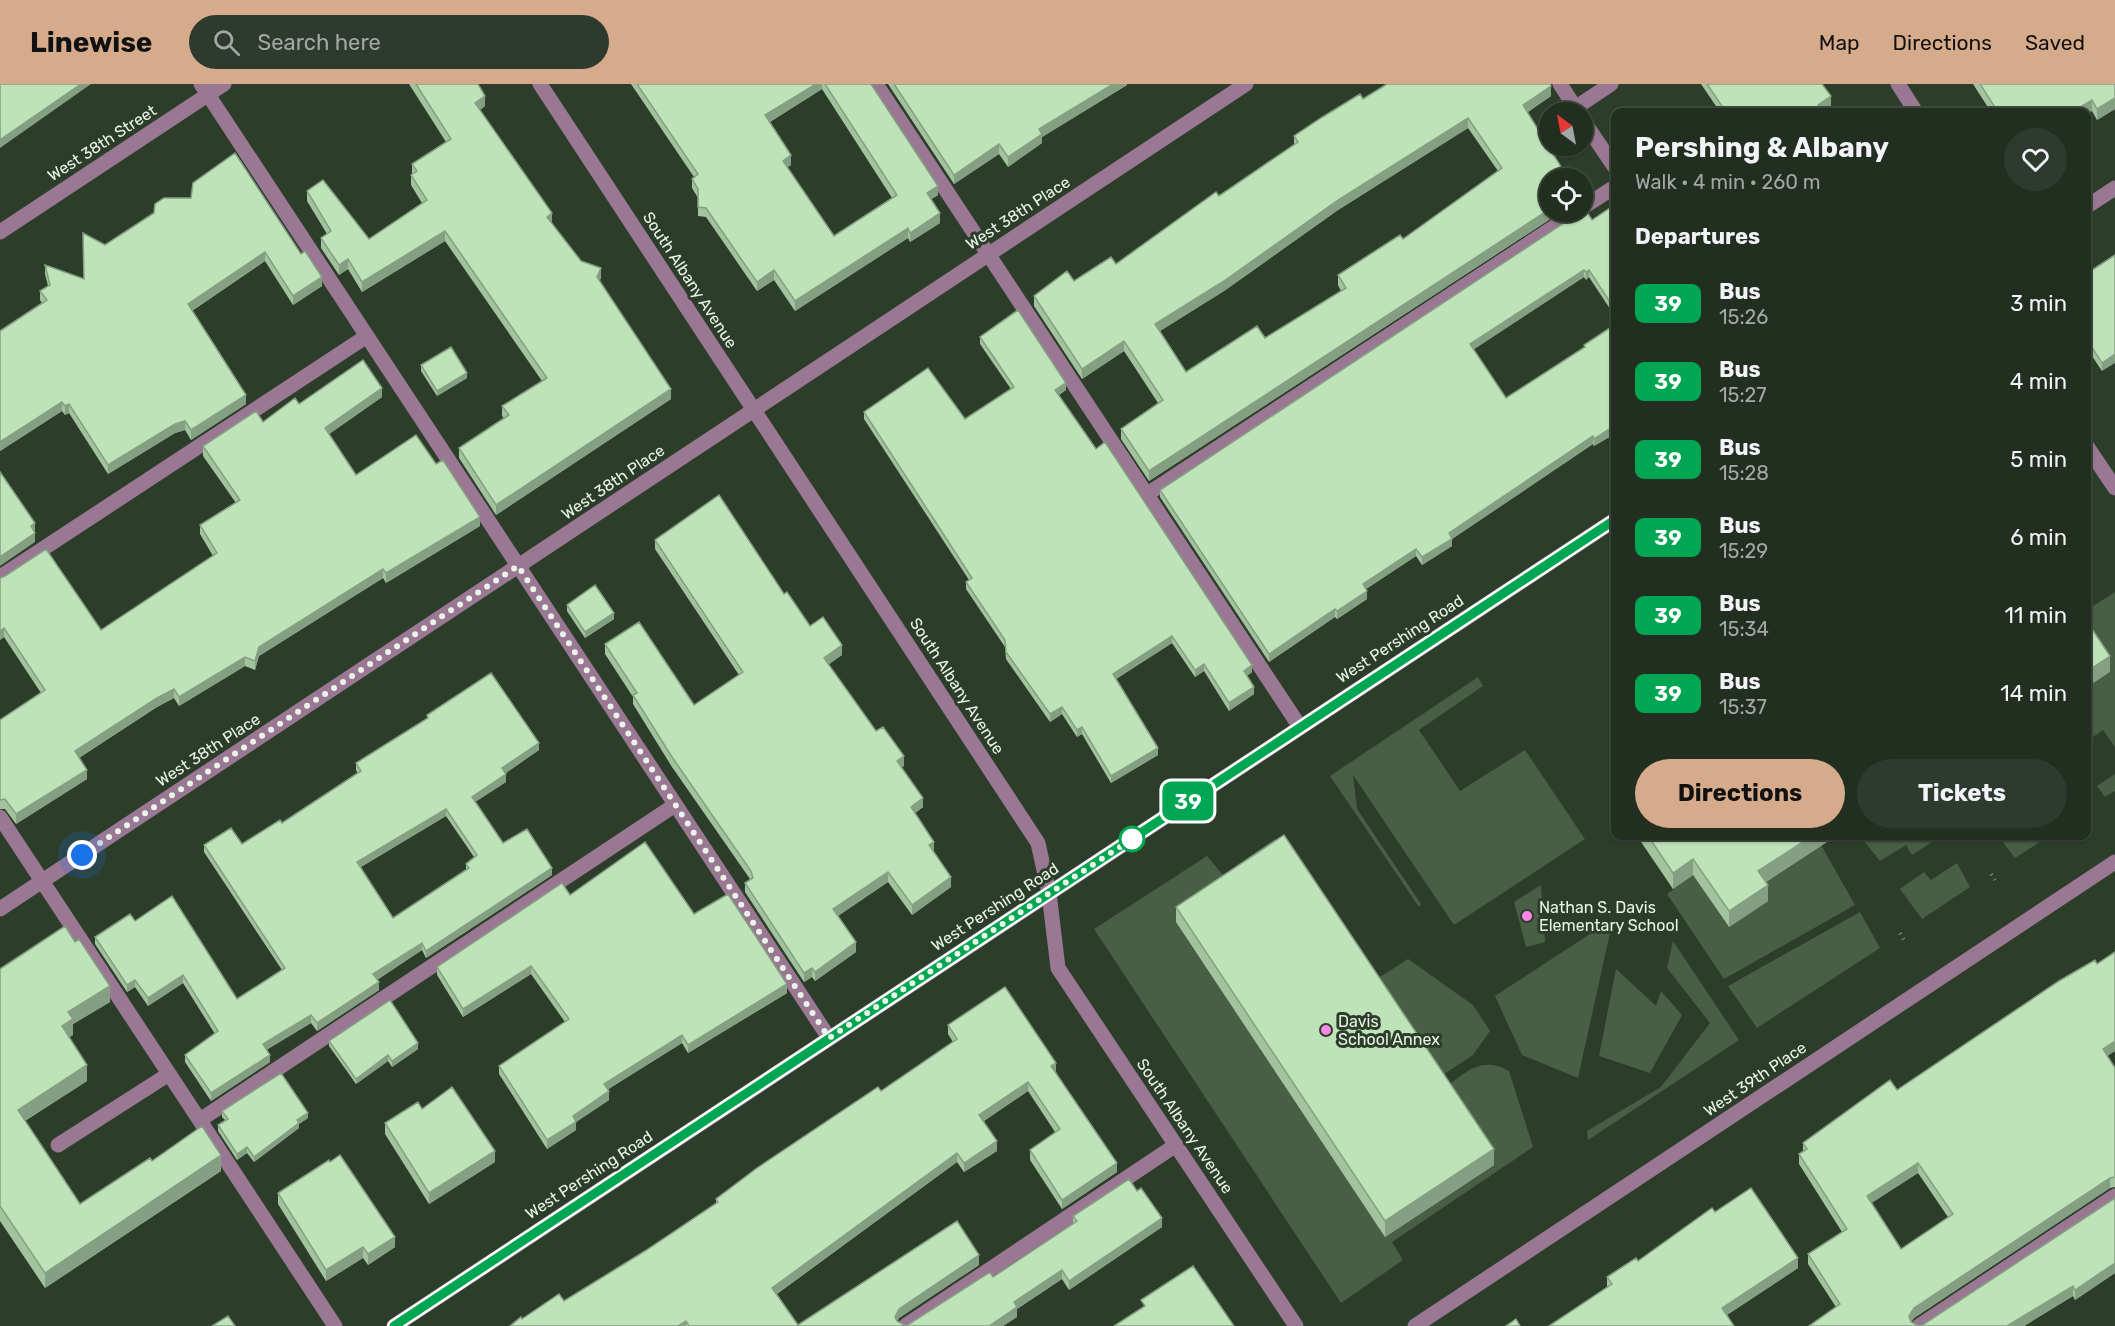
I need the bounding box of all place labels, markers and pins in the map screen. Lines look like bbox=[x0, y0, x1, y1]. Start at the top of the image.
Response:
unlabelled marker bbox=[1119, 826, 1145, 852]
place label: Nathan S. Davis Elementary School bbox=[1539, 898, 1679, 935]
marker: Nathan S. Davis Elementary School bbox=[1520, 909, 1534, 923]
place label: Davis School Annex bbox=[1338, 1012, 1440, 1049]
marker: Davis School Annex bbox=[1319, 1023, 1333, 1037]

